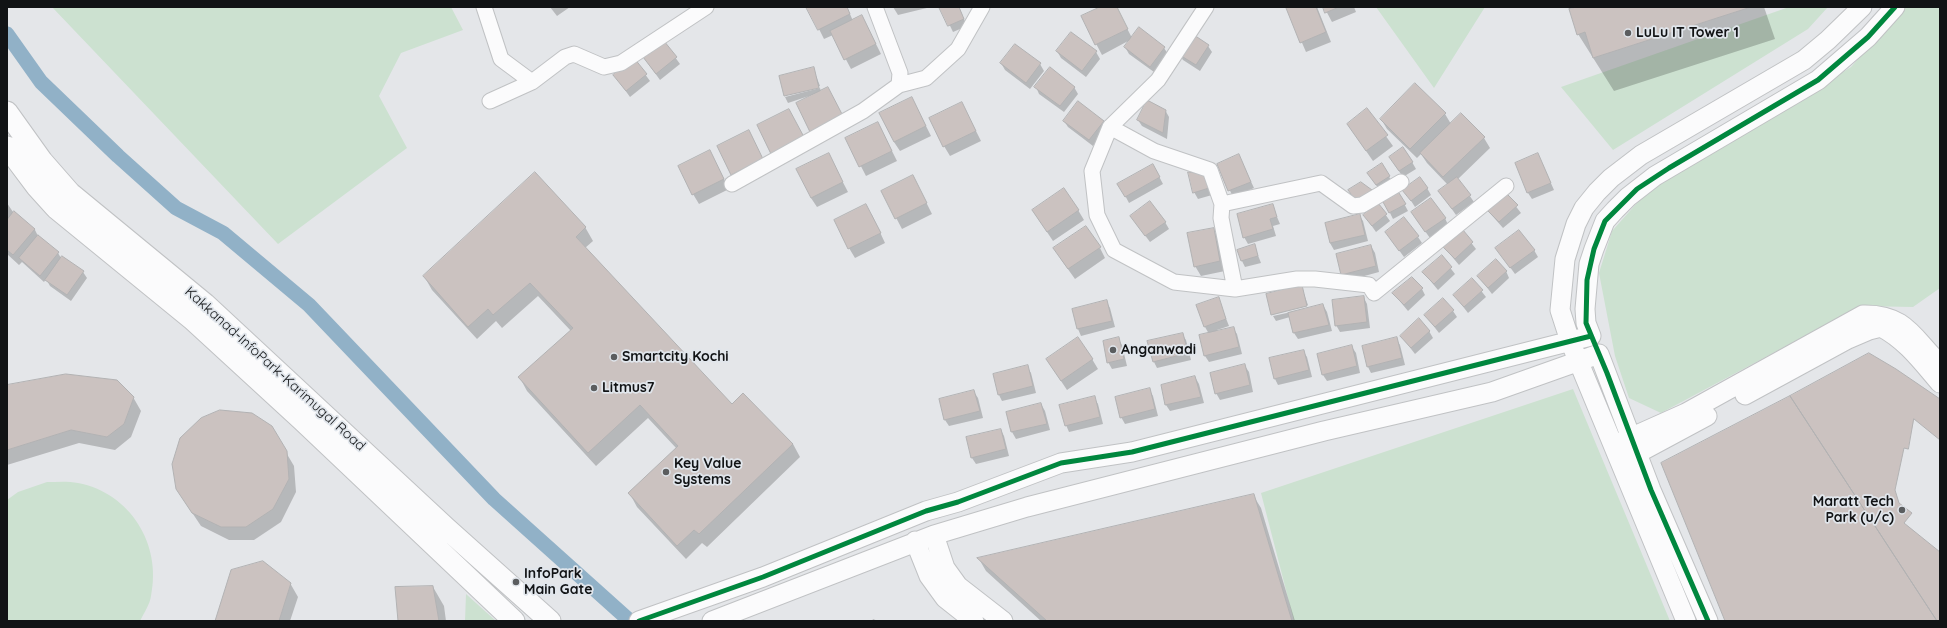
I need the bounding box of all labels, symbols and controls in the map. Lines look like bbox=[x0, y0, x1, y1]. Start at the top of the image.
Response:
place label: LuLu IT Tower 1 bbox=[1636, 25, 1739, 41]
marker: LuLu IT Tower 1 bbox=[1623, 28, 1633, 38]
street label: Kakkanad-InfoPark-Karimugal Road bbox=[181, 283, 369, 455]
place label: Anganwadi bbox=[1121, 342, 1196, 358]
marker: Anganwadi bbox=[1108, 345, 1118, 355]
place label: Smartcity Kochi bbox=[622, 349, 729, 365]
marker: Smartcity Kochi bbox=[609, 352, 619, 362]
place label: Litmus7 bbox=[602, 380, 654, 396]
marker: Litmus7 bbox=[589, 383, 599, 393]
place label: Key Value Systems bbox=[674, 456, 741, 488]
marker: Key Value Systems bbox=[661, 467, 671, 477]
place label: Maratt Tech Park (u/c) bbox=[1813, 494, 1894, 526]
marker: Maratt Tech Park (u/c) bbox=[1897, 505, 1907, 515]
place label: InfoPark Main Gate bbox=[524, 566, 592, 598]
marker: InfoPark Main Gate bbox=[511, 577, 521, 587]

